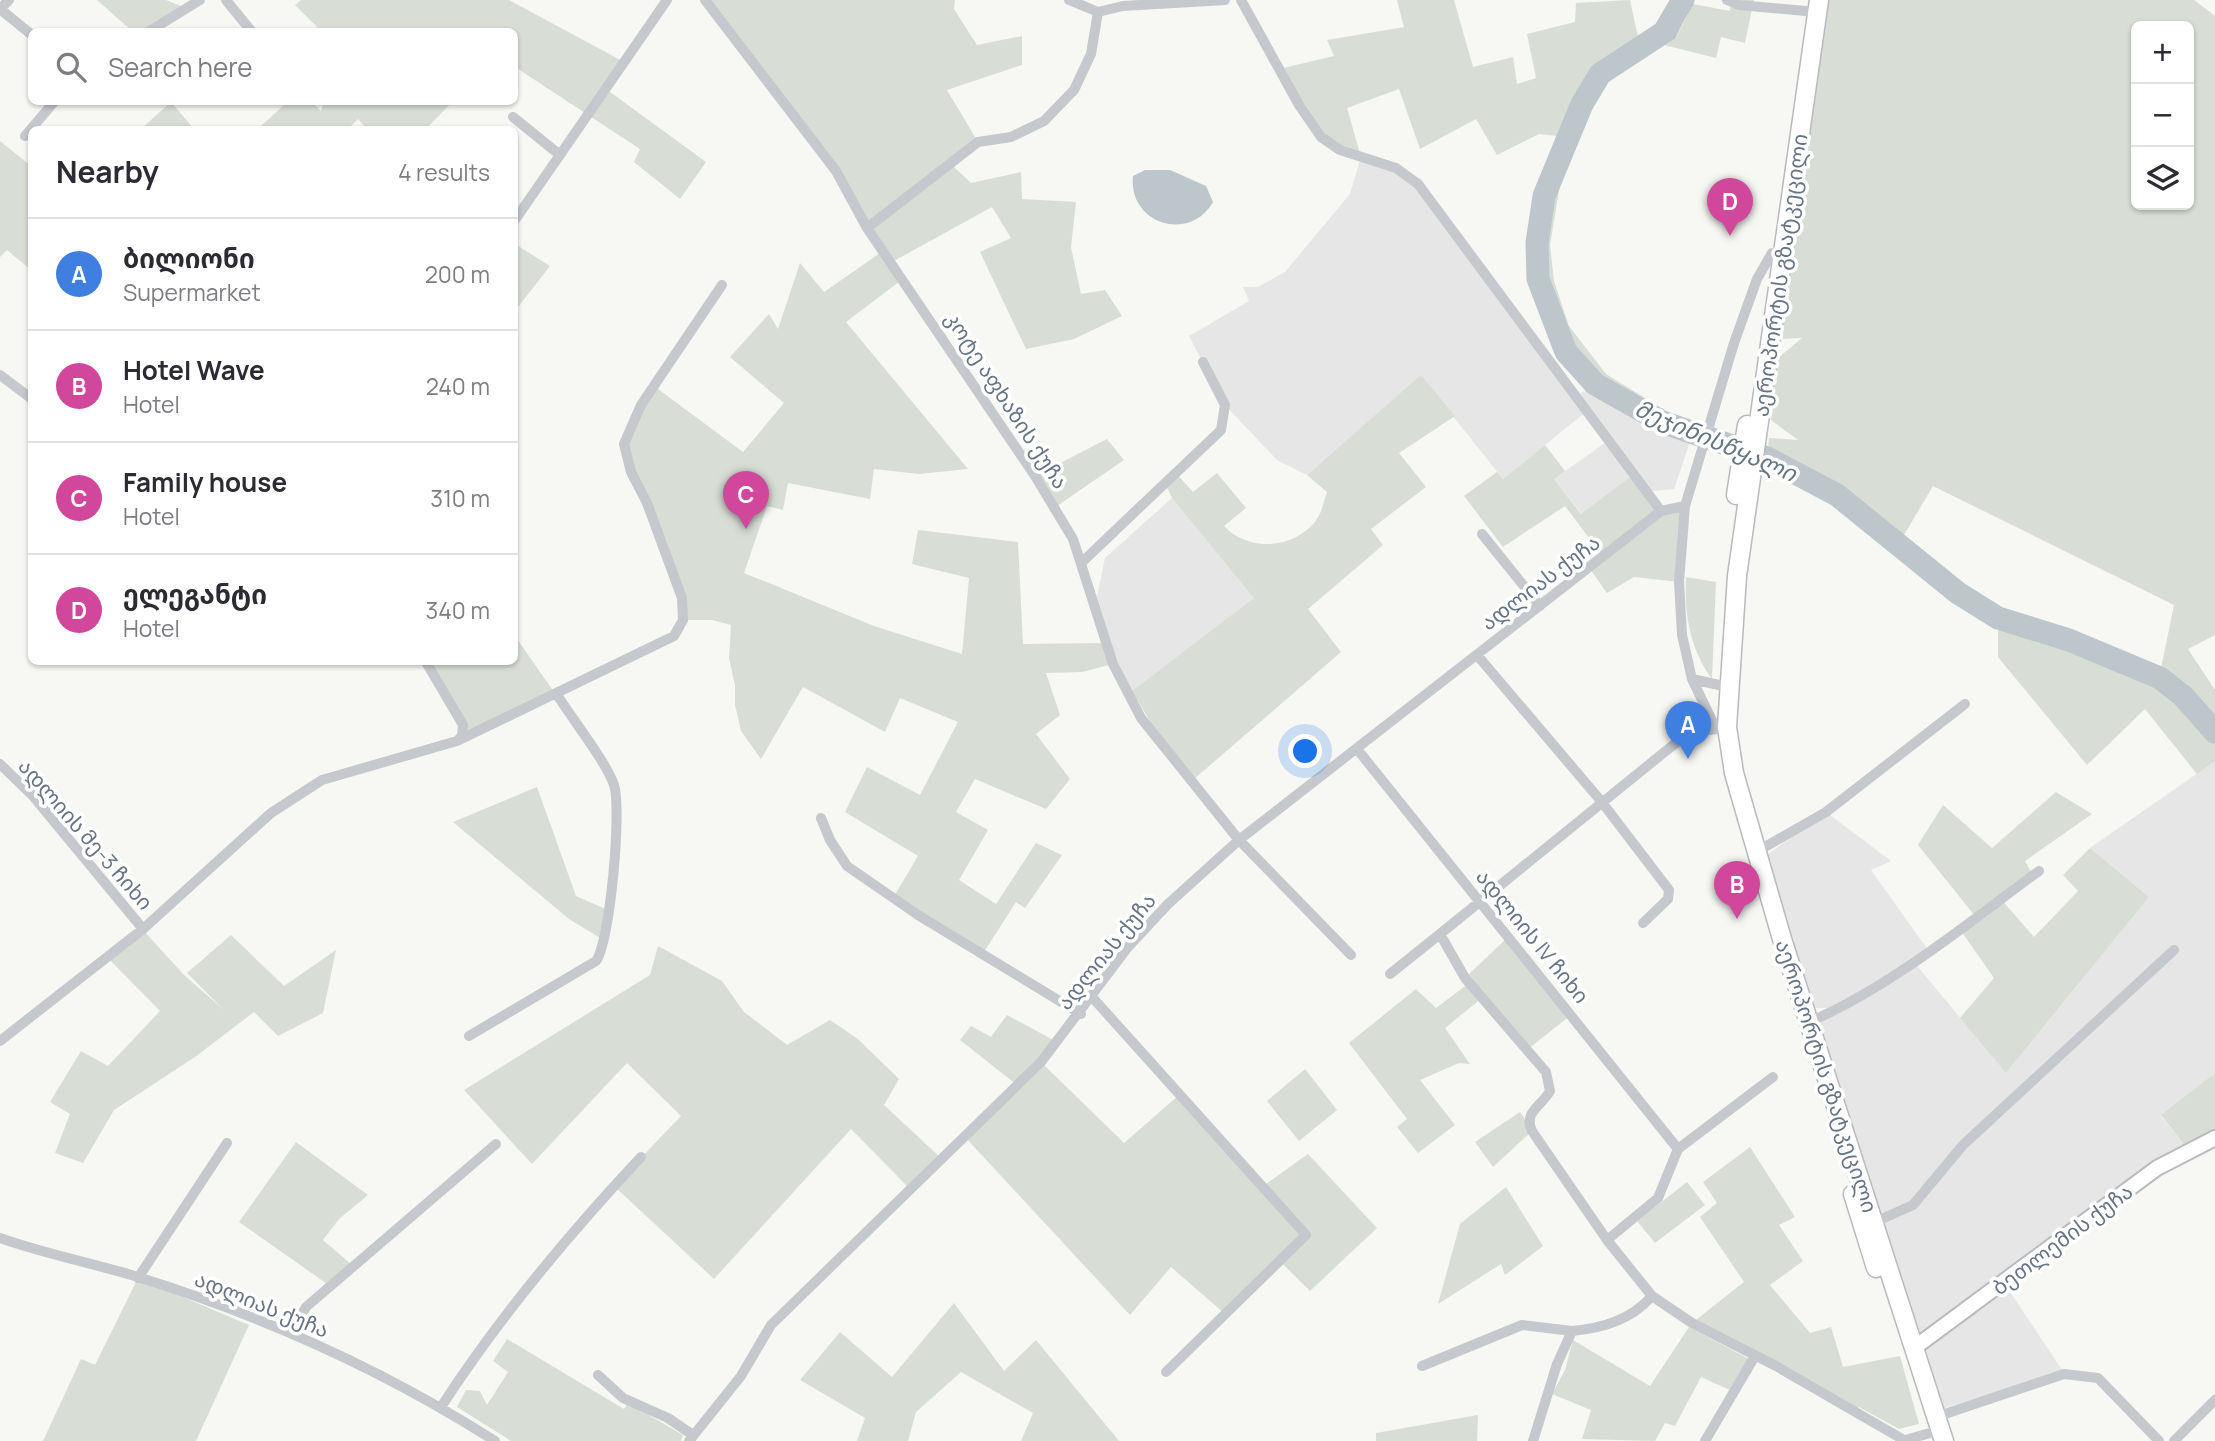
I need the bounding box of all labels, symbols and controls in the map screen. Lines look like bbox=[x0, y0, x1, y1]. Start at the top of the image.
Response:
map controls bbox=[2131, 21, 2194, 210]
button: + bbox=[2131, 21, 2194, 84]
search box bbox=[28, 28, 518, 105]
icon: search bbox=[52, 48, 90, 86]
text: Search here bbox=[108, 49, 253, 85]
button: − bbox=[2131, 84, 2194, 147]
street label: აეროპორტის გზატკეცილი bbox=[1746, 132, 1814, 418]
button: layers bbox=[2131, 147, 2194, 210]
text: Nearby bbox=[56, 151, 159, 192]
text: 4 results bbox=[398, 156, 490, 188]
pin: D bbox=[1707, 178, 1753, 236]
text: ბილიონი bbox=[123, 240, 255, 276]
text: A bbox=[71, 258, 87, 290]
text: 200 m bbox=[425, 258, 490, 290]
text: Supermarket bbox=[123, 276, 261, 308]
street label: კოტე აფხაზის ქუჩა bbox=[939, 306, 1075, 494]
text: Hotel Wave bbox=[123, 352, 265, 388]
text: B bbox=[72, 370, 86, 402]
text: 240 m bbox=[426, 370, 490, 402]
text: Hotel bbox=[123, 388, 180, 420]
water label: მეჯინისწყალი bbox=[1630, 392, 1802, 489]
text: Family house bbox=[123, 464, 287, 500]
pin: C bbox=[723, 471, 769, 529]
text: C bbox=[71, 482, 88, 514]
text: 310 m bbox=[430, 482, 490, 514]
text: Hotel bbox=[123, 500, 180, 532]
street label: ადლიას ქუჩა bbox=[1475, 528, 1605, 636]
text: ელეგანტი bbox=[123, 576, 267, 612]
text: D bbox=[71, 594, 87, 626]
text: 340 m bbox=[426, 594, 490, 626]
text: Hotel bbox=[123, 612, 180, 644]
pin: A bbox=[1665, 701, 1711, 759]
your location bbox=[1288, 734, 1322, 768]
street label: ადლიის მე-3 ჩიხი bbox=[13, 752, 159, 916]
pin: B bbox=[1714, 861, 1760, 919]
street label: ადლიის IV ჩიხი bbox=[1470, 863, 1596, 1009]
street label: ადლიას ქუჩა bbox=[1050, 887, 1162, 1015]
street label: აეროპორტის გზატკეცილი bbox=[1770, 936, 1884, 1216]
street label: ბეთლემის ქუჩა bbox=[1986, 1177, 2138, 1301]
street label: ადლიას ქუჩა bbox=[191, 1264, 333, 1344]

